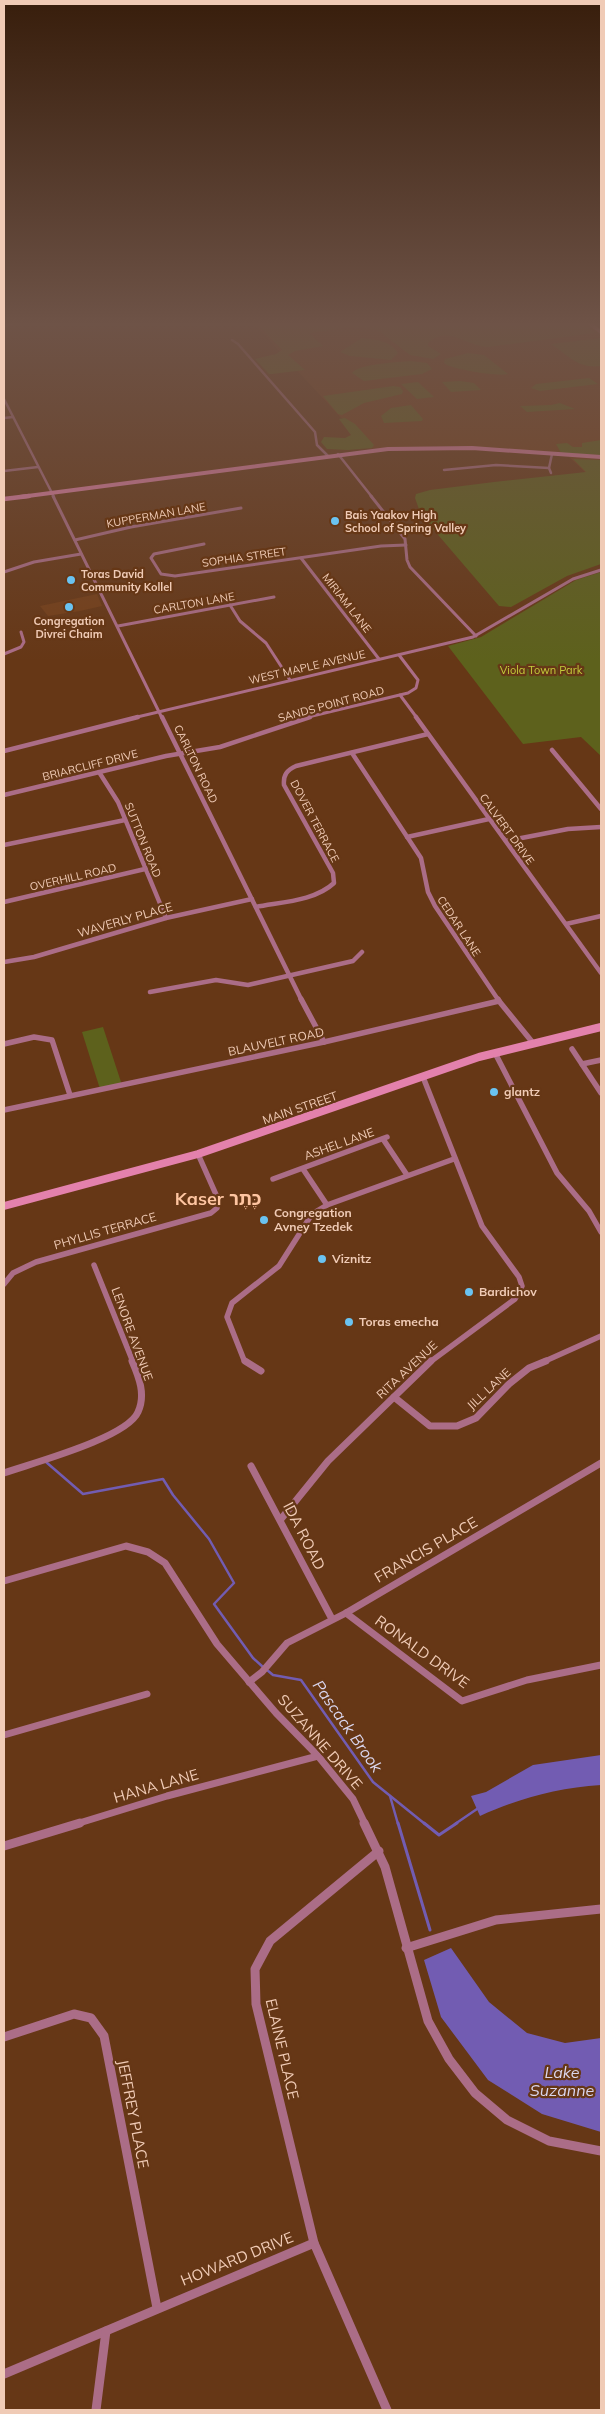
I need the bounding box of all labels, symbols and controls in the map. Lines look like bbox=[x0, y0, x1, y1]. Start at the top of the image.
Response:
street label: KUPPERMAN LANE bbox=[105, 499, 207, 531]
place label: Bais Yaakov High School of Spring Valley bbox=[345, 508, 466, 535]
marker: Bais Yaakov High School of Spring Valley bbox=[329, 515, 341, 527]
street label: SOPHIA STREET bbox=[201, 544, 287, 570]
place label: Toras David Community Kollel bbox=[81, 567, 172, 594]
street label: MIRIAM LANE bbox=[319, 570, 375, 636]
marker: Toras David Community Kollel bbox=[65, 574, 77, 586]
street label: CARLTON LANE bbox=[152, 589, 236, 617]
marker: Congregation Divrei Chaim bbox=[63, 601, 75, 613]
place label: Congregation Divrei Chaim bbox=[33, 614, 105, 641]
street label: WEST MAPLE AVENUE bbox=[247, 647, 367, 687]
park label: Viola Town Park bbox=[500, 663, 583, 677]
street label: SANDS POINT ROAD bbox=[276, 683, 386, 725]
street label: CARLTON ROAD bbox=[171, 722, 221, 806]
street label: BRIARCLIFF DRIVE bbox=[41, 746, 139, 784]
street label: DOVER TERRACE bbox=[287, 777, 343, 865]
street label: CALVERT DRIVE bbox=[477, 791, 537, 867]
street label: SUTTON ROAD bbox=[122, 800, 164, 880]
street label: OVERHILL ROAD bbox=[28, 860, 118, 894]
street label: CEDAR LANE bbox=[434, 893, 484, 959]
street label: WAVERLY PLACE bbox=[76, 899, 174, 940]
street label: BLAUVELT ROAD bbox=[226, 1024, 325, 1059]
place label: glantz bbox=[504, 1084, 540, 1099]
marker: glantz bbox=[488, 1086, 500, 1098]
street label: MAIN STREET bbox=[260, 1087, 340, 1127]
street label: ASHEL LANE bbox=[302, 1124, 376, 1163]
district label: Kaser כֶּתֶר bbox=[175, 1187, 261, 1210]
place label: Congregation Avney Tzedek bbox=[274, 1205, 353, 1234]
street label: PHYLLIS TERRACE bbox=[52, 1209, 158, 1252]
marker: Congregation Avney Tzedek bbox=[258, 1214, 270, 1226]
place label: Viznitz bbox=[331, 1251, 371, 1266]
marker: Viznitz bbox=[316, 1253, 328, 1265]
place label: Bardichov bbox=[479, 1284, 537, 1299]
street label: LENORE AVENUE bbox=[109, 1285, 156, 1383]
marker: Bardichov bbox=[463, 1286, 475, 1298]
place label: Toras emecha bbox=[359, 1314, 439, 1329]
marker: Toras emecha bbox=[343, 1316, 355, 1328]
street label: RITA AVENUE bbox=[373, 1338, 440, 1402]
street label: JILL LANE bbox=[464, 1365, 514, 1413]
street label: IDA ROAD bbox=[279, 1499, 330, 1573]
street label: FRANCIS PLACE bbox=[371, 1512, 481, 1587]
street label: RONALD DRIVE bbox=[371, 1611, 473, 1692]
water label: Pascack Brook bbox=[309, 1676, 388, 1777]
street label: SUZANNE DRIVE bbox=[274, 1690, 367, 1793]
street label: HANA LANE bbox=[111, 1764, 201, 1807]
street label: ELAINE PLACE bbox=[262, 1997, 303, 2101]
street label: JEFFREY PLACE bbox=[114, 2058, 153, 2170]
water label: Lake Suzanne bbox=[530, 2062, 595, 2100]
street label: HOWARD DRIVE bbox=[178, 2227, 296, 2290]

